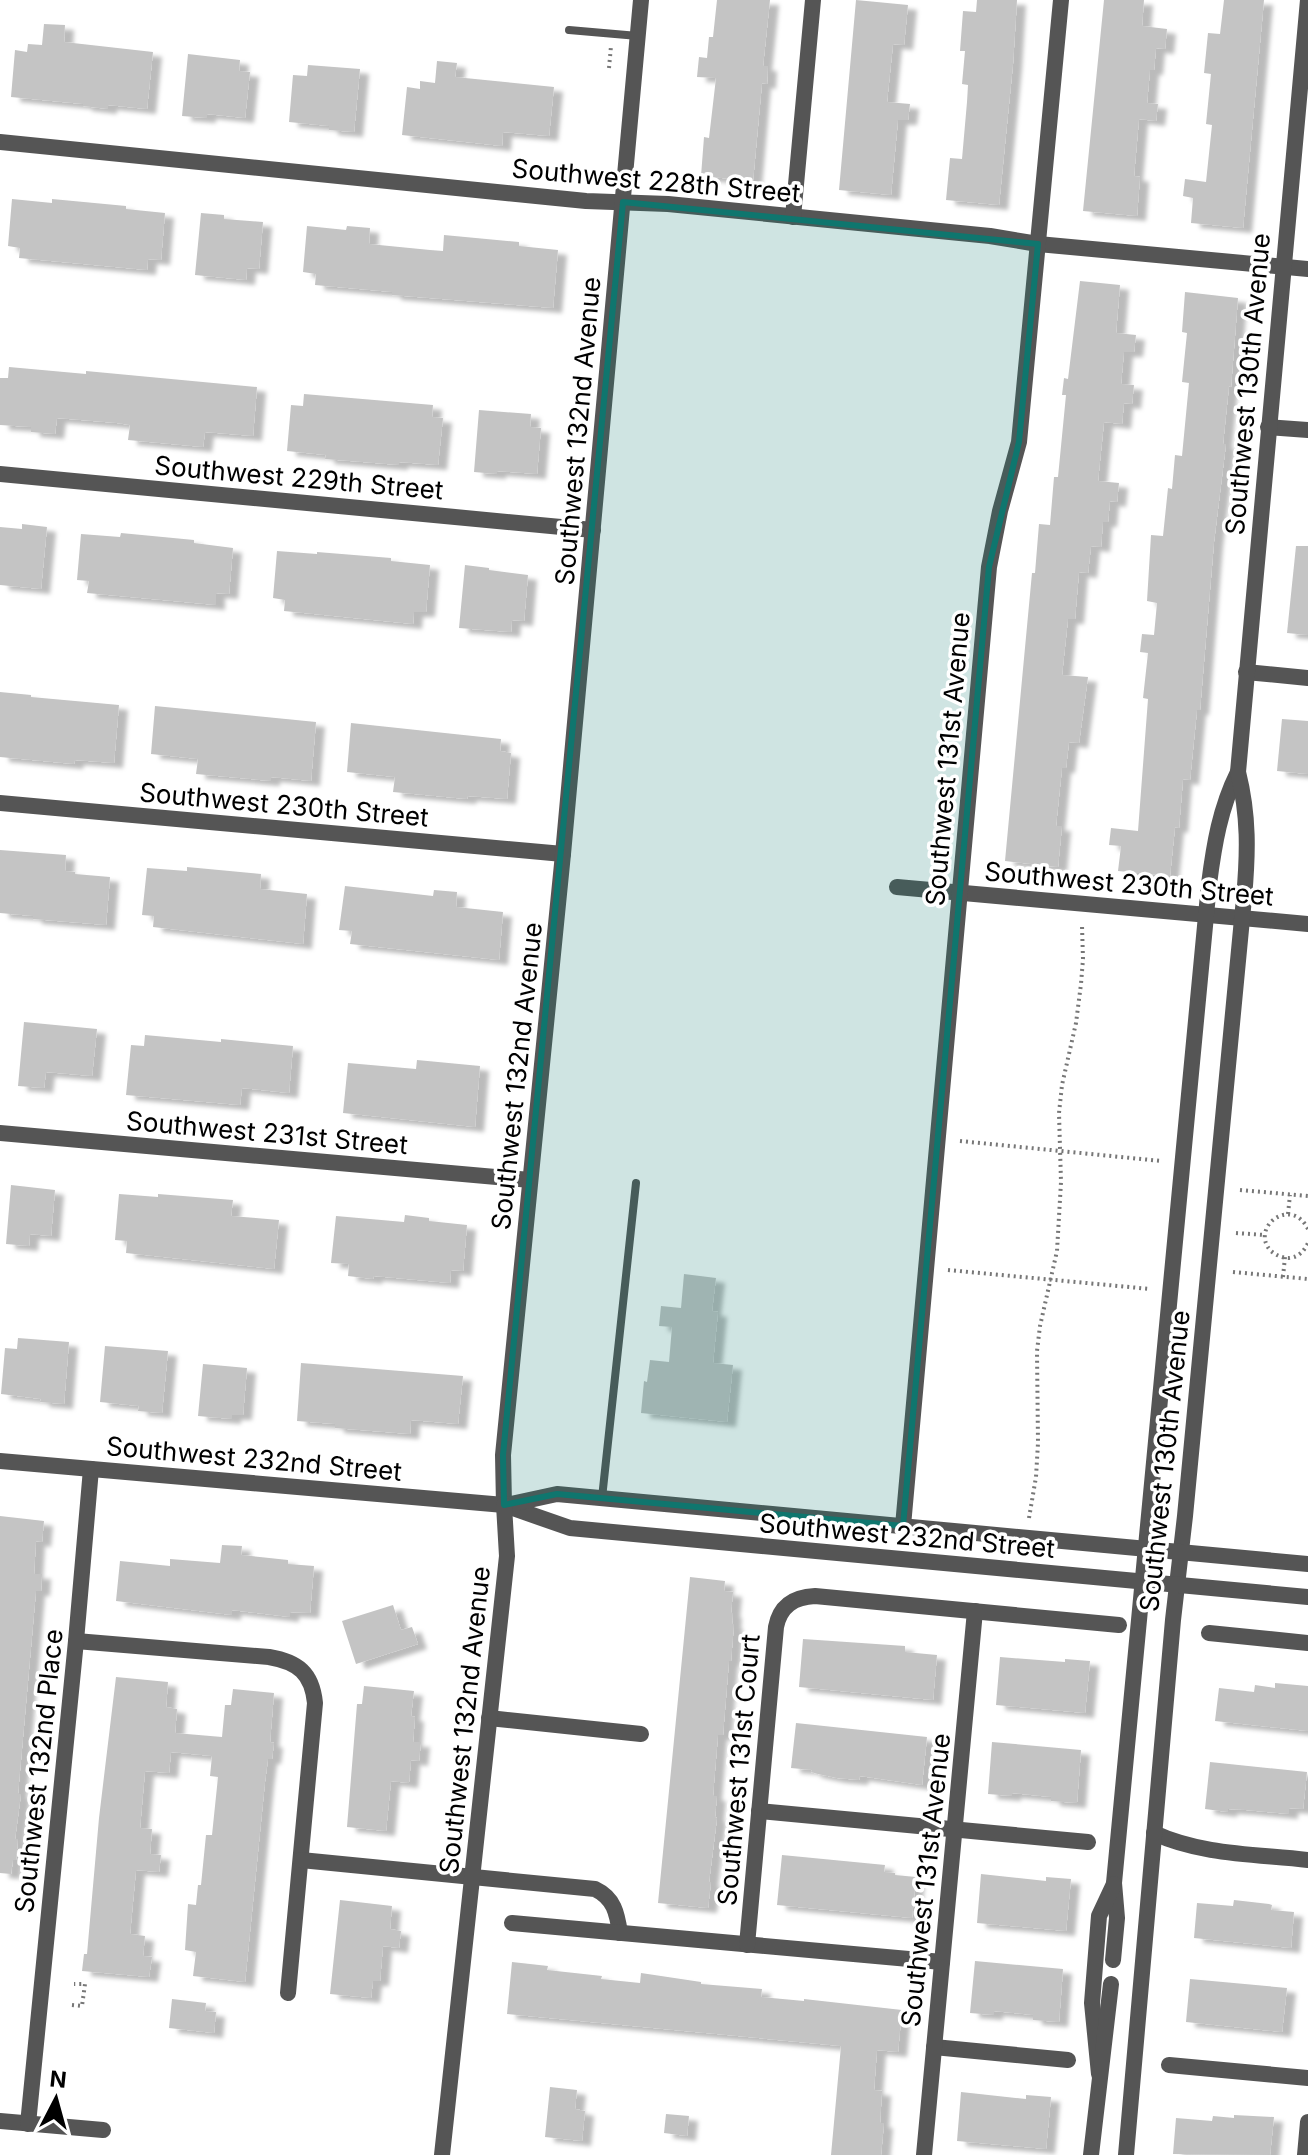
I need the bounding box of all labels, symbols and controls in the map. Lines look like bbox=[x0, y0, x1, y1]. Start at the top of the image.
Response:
street label: Southwest 228th Street bbox=[511, 152, 802, 209]
street label: Southwest 130th Avenue bbox=[1219, 232, 1276, 536]
street label: Southwest 132nd Avenue bbox=[549, 275, 606, 586]
street label: Southwest 229th Street bbox=[153, 449, 445, 506]
street label: Southwest 131st Avenue bbox=[919, 611, 976, 907]
street label: Southwest 230th Street bbox=[138, 776, 430, 833]
street label: Southwest 230th Street bbox=[983, 855, 1275, 912]
street label: Southwest 132nd Avenue bbox=[485, 920, 548, 1231]
street label: Southwest 231st Street bbox=[125, 1105, 409, 1160]
street label: Southwest 130th Avenue bbox=[1133, 1309, 1196, 1613]
street label: Southwest 232nd Street bbox=[105, 1430, 403, 1487]
street label: Southwest 232nd Street bbox=[758, 1507, 1056, 1564]
street label: Southwest 132nd Avenue bbox=[433, 1564, 496, 1875]
street label: Southwest 132nd Place bbox=[8, 1627, 69, 1915]
street label: Southwest 131st Court bbox=[711, 1633, 766, 1907]
street label: Southwest 131st Avenue bbox=[895, 1732, 956, 2028]
north arrow bbox=[16, 2059, 96, 2139]
text: N bbox=[48, 2065, 68, 2093]

